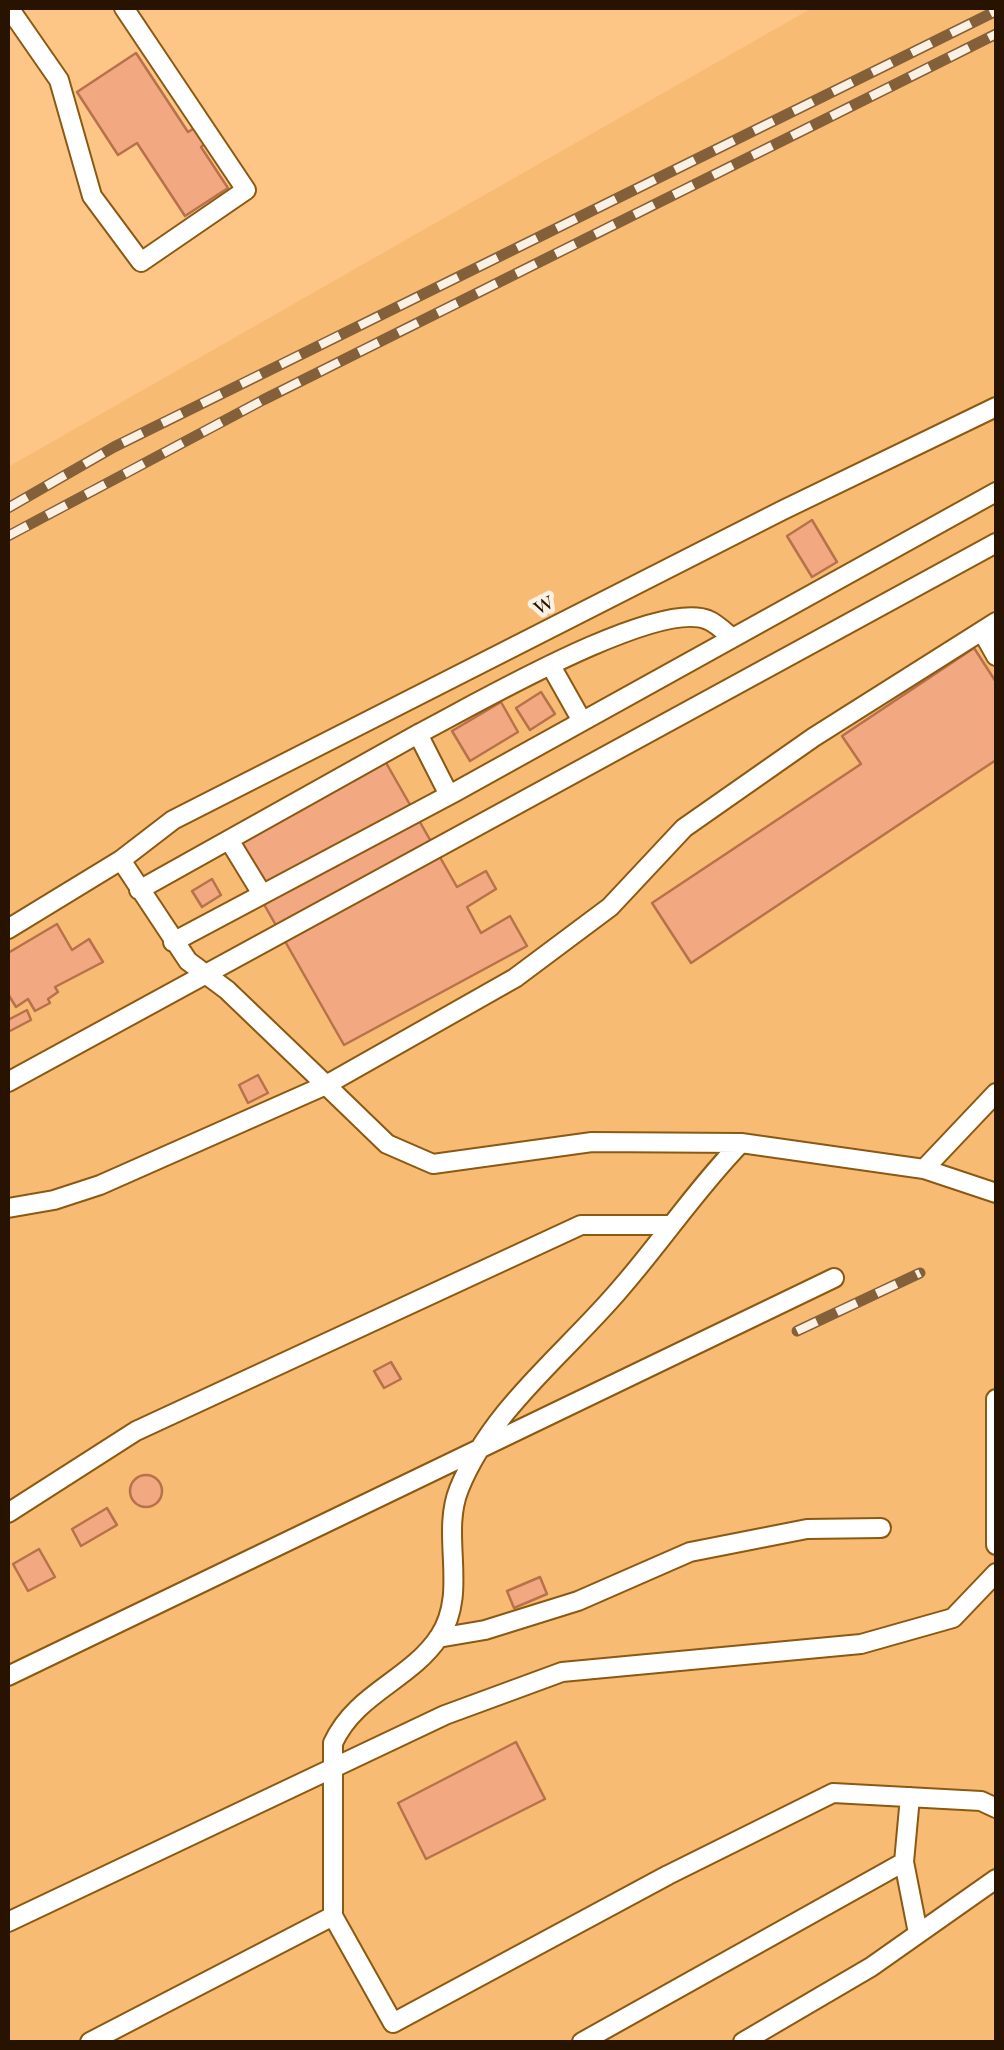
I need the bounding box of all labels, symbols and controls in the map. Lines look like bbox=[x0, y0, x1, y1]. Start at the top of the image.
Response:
street label: w bbox=[528, 586, 558, 622]

